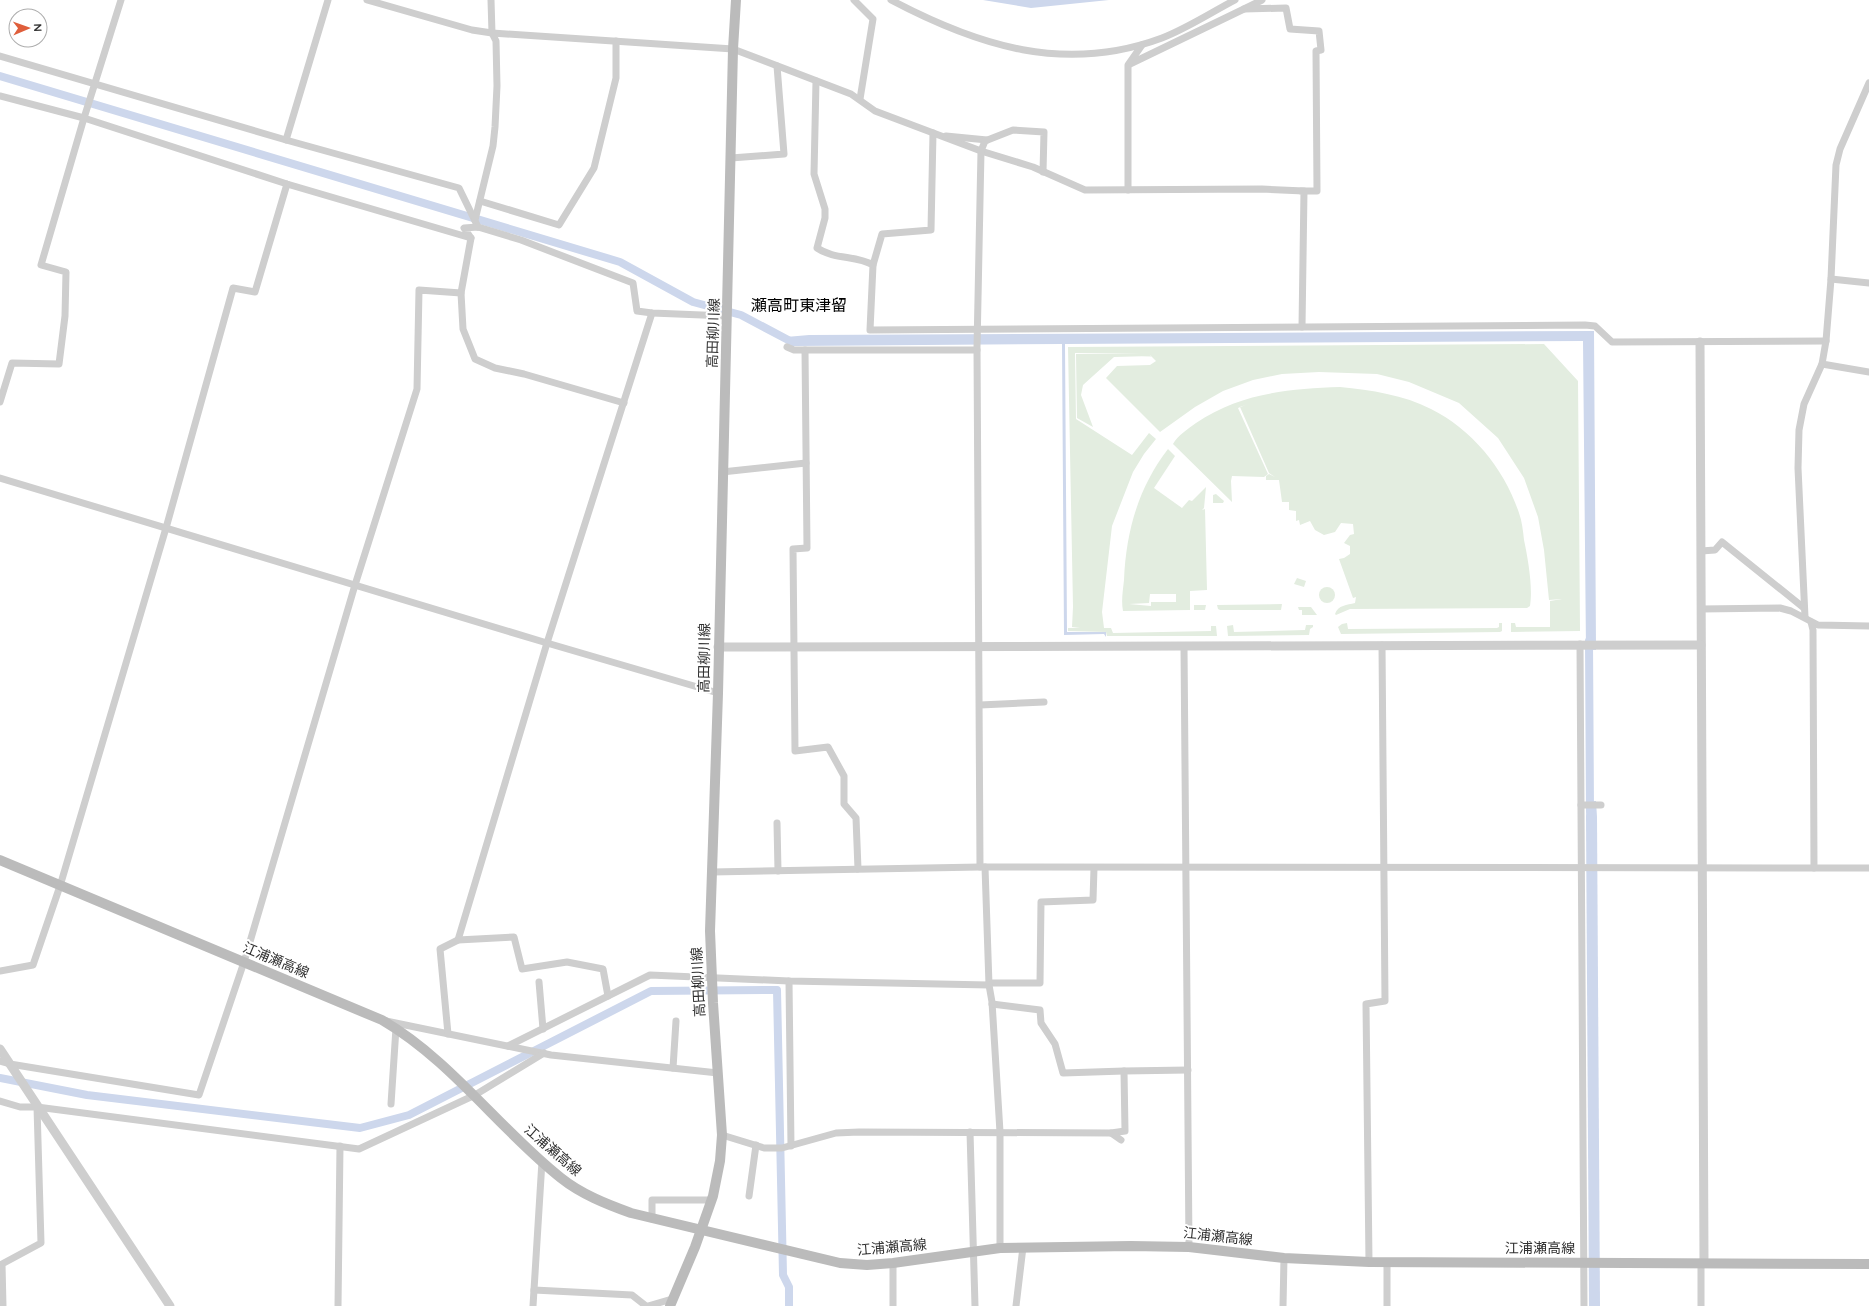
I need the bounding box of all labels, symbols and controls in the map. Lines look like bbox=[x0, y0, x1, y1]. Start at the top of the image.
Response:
north arrow bbox=[8, 8, 48, 48]
text: N bbox=[31, 23, 45, 32]
district label: 瀬高町東津留 bbox=[751, 295, 847, 315]
street label: 高田柳川線 bbox=[703, 298, 723, 368]
street label: 高田柳川線 bbox=[694, 623, 714, 693]
street label: 江浦瀬高線 bbox=[240, 938, 312, 982]
street label: 高田柳川線 bbox=[687, 947, 709, 1017]
street label: 江浦瀬高線 bbox=[521, 1120, 585, 1180]
street label: 江浦瀬高線 bbox=[1182, 1223, 1254, 1249]
street label: 江浦瀬高線 bbox=[856, 1235, 928, 1259]
street label: 江浦瀬高線 bbox=[1505, 1239, 1575, 1257]

